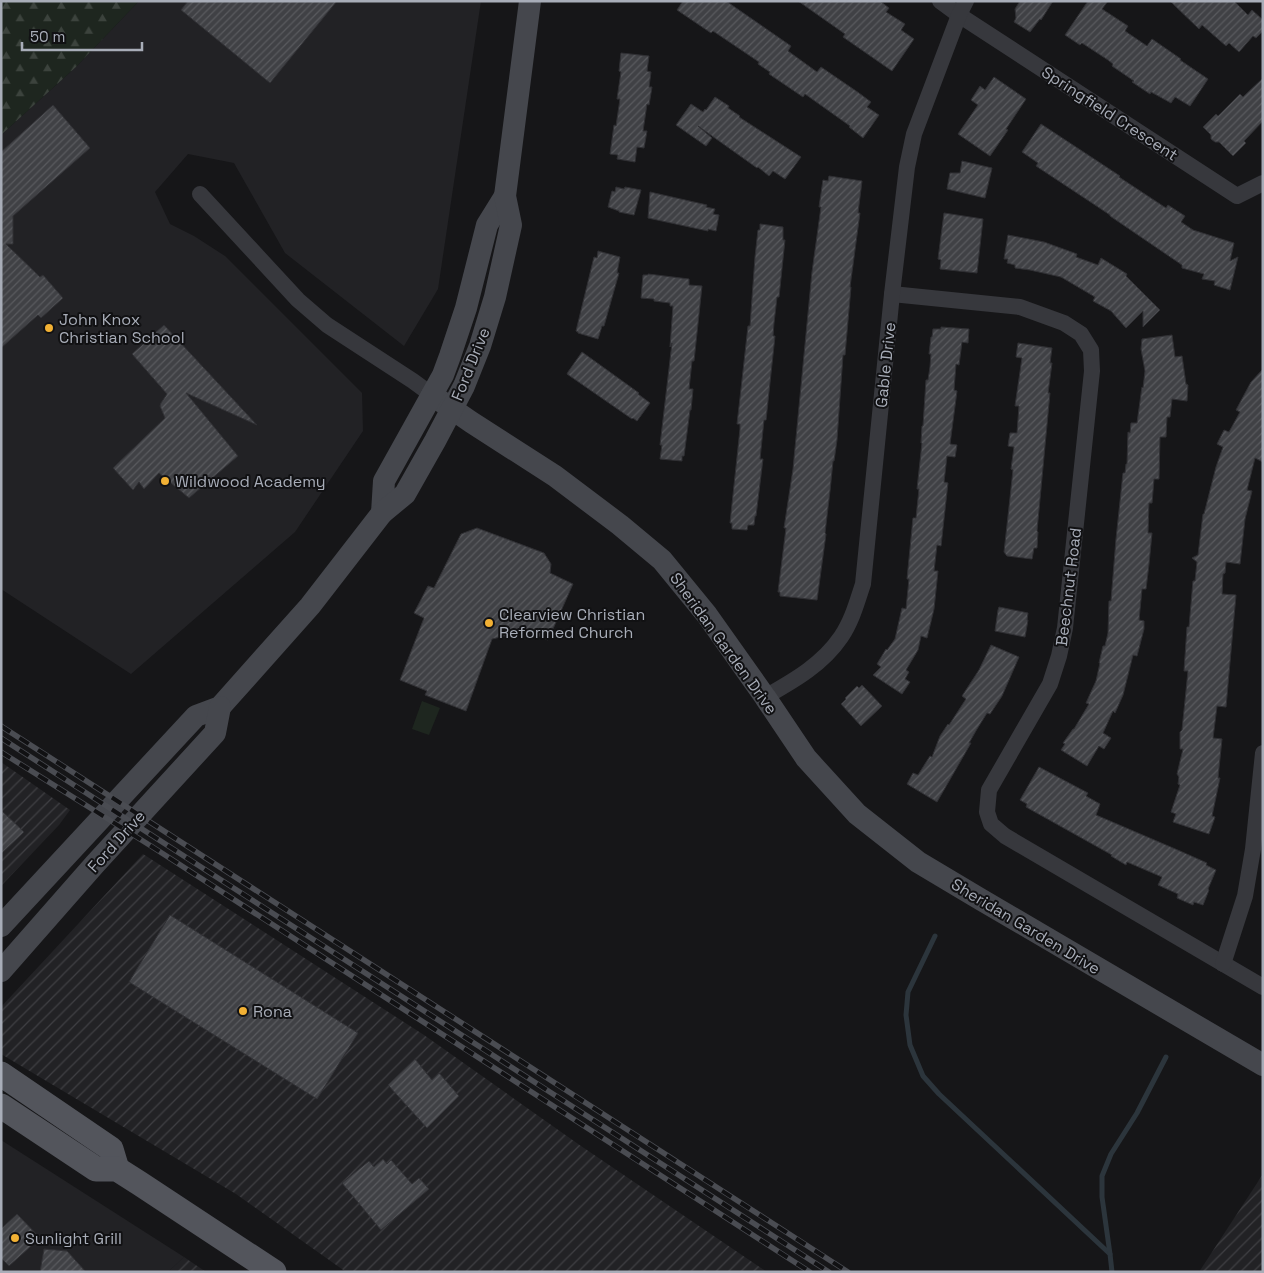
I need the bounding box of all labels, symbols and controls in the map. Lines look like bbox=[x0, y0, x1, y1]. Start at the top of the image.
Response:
scale bar bbox=[22, 20, 142, 52]
text: 50 m bbox=[30, 27, 65, 46]
street label: Springfield Crescent bbox=[1038, 61, 1182, 165]
place label: John Knox Christian School bbox=[59, 309, 185, 348]
street label: Gable Drive bbox=[871, 321, 900, 409]
marker: John Knox Christian School bbox=[43, 322, 55, 334]
street label: Ford Drive bbox=[446, 325, 495, 404]
place label: Wildwood Academy bbox=[175, 471, 326, 492]
marker: Wildwood Academy bbox=[159, 475, 171, 487]
street label: Beechnut Road bbox=[1051, 527, 1086, 647]
street label: Sheridan Garden Drive bbox=[665, 568, 782, 718]
place label: Clearview Christian Reformed Church bbox=[499, 604, 645, 643]
marker: Clearview Christian Reformed Church bbox=[483, 617, 495, 629]
street label: Ford Drive bbox=[83, 806, 150, 877]
street label: Sheridan Garden Drive bbox=[947, 874, 1104, 979]
place label: Rona bbox=[253, 1001, 292, 1022]
marker: Rona bbox=[237, 1005, 249, 1017]
place label: Sunlight Grill bbox=[25, 1228, 122, 1249]
marker: Sunlight Grill bbox=[9, 1232, 21, 1244]

